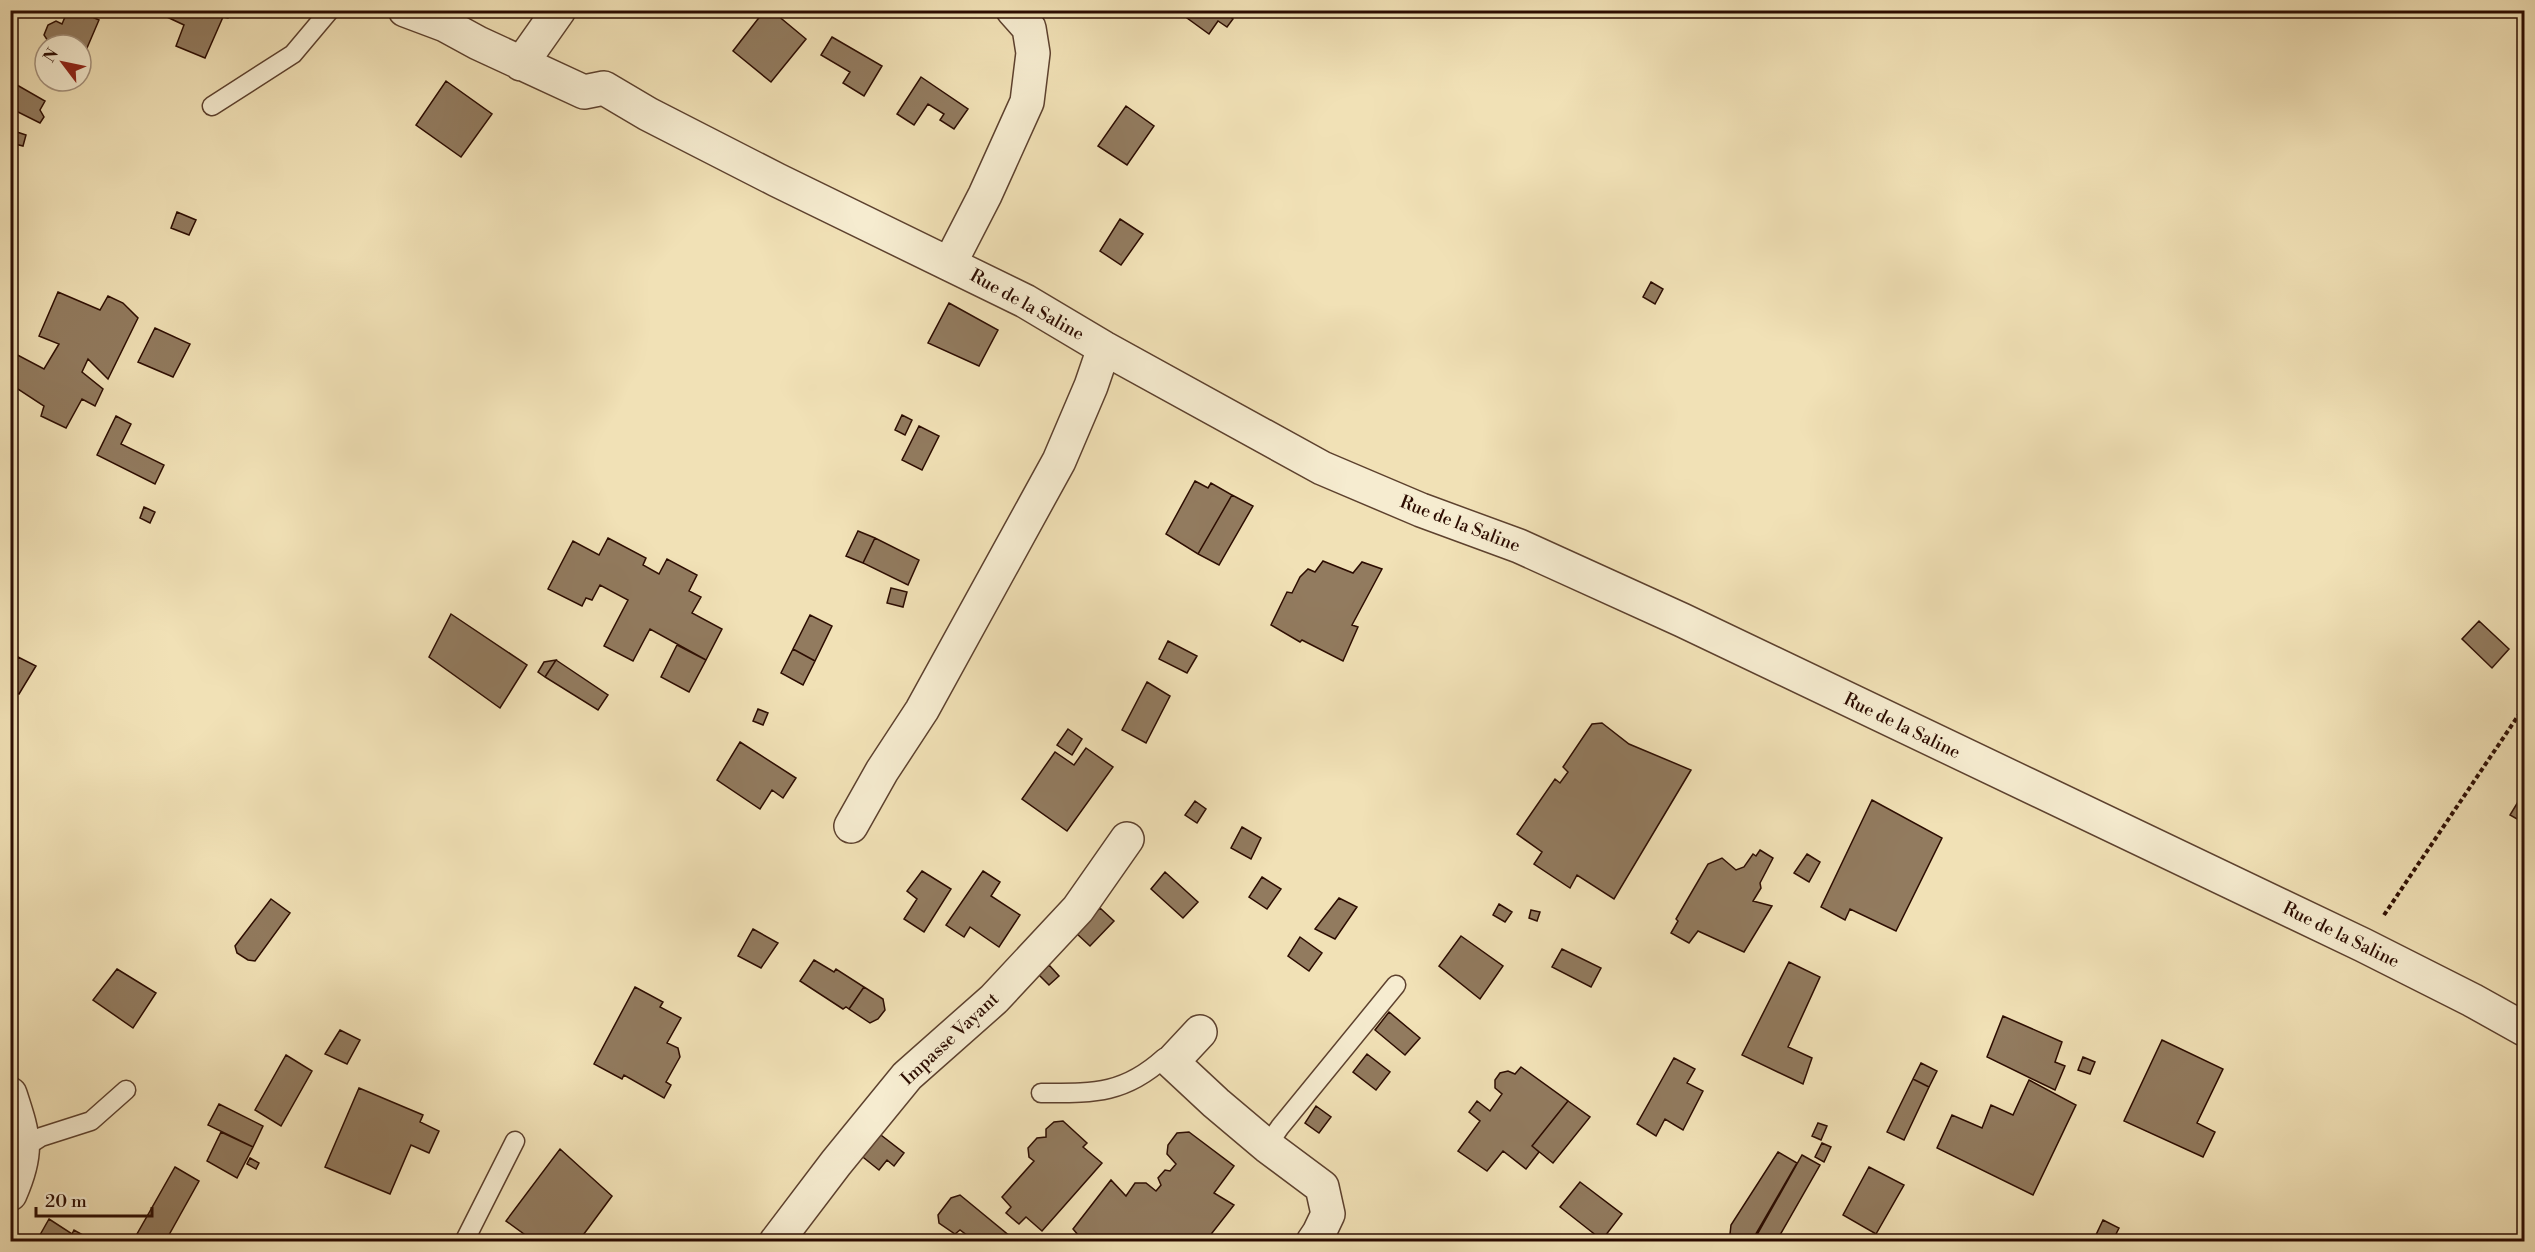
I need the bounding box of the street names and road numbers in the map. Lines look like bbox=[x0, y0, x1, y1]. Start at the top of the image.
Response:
street label: Rue de la Saline bbox=[966, 264, 1088, 346]
street label: Rue de la Saline bbox=[1397, 490, 1523, 558]
street label: Rue de la Saline bbox=[1840, 688, 1964, 764]
street label: Rue de la Saline bbox=[2279, 897, 2403, 973]
street label: Impasse Vayant bbox=[896, 987, 1004, 1090]

